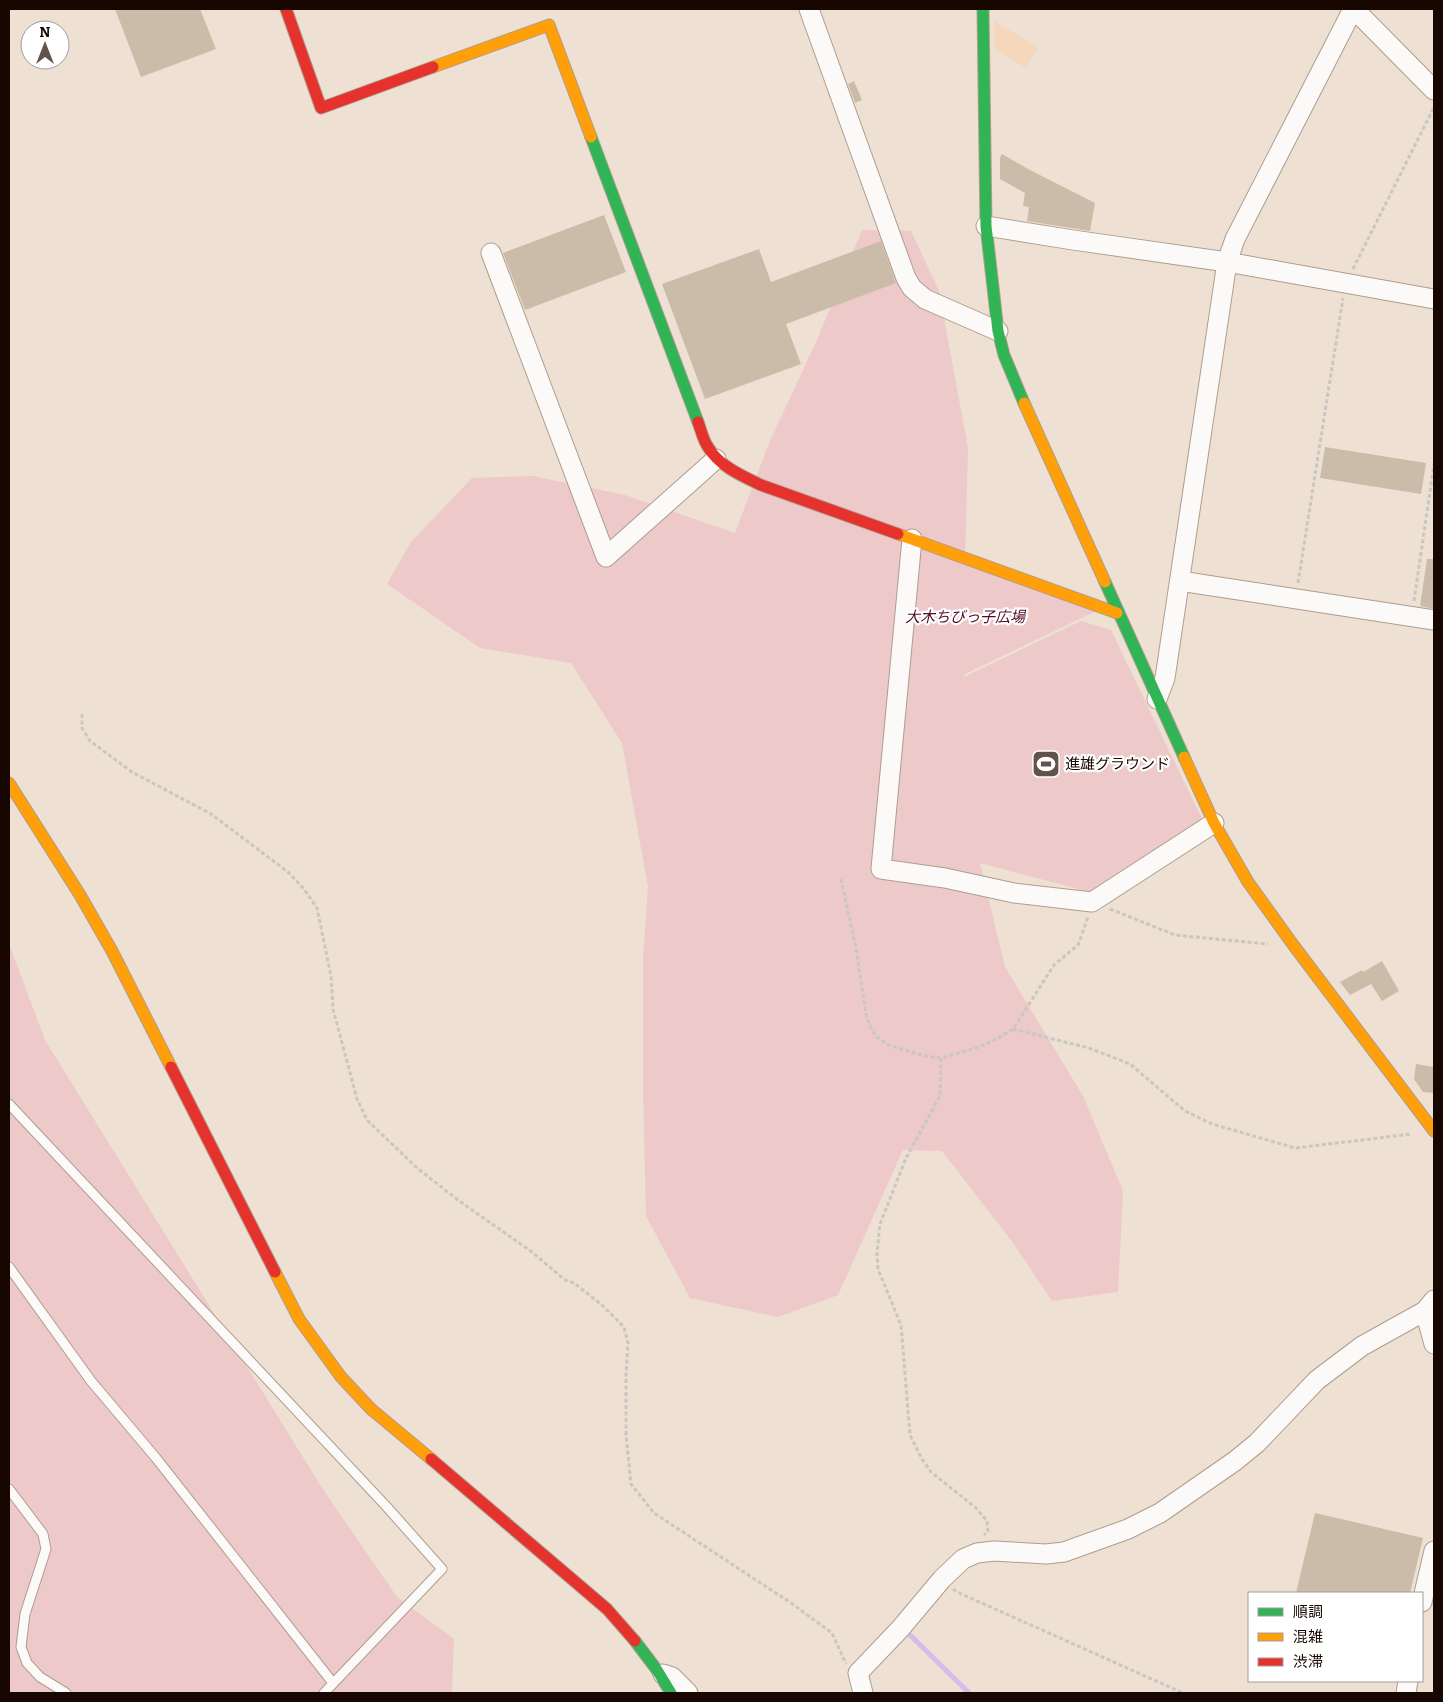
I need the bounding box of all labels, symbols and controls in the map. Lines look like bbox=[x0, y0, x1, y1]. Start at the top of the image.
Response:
north arrow bbox=[20, 20, 70, 70]
text: N bbox=[40, 24, 51, 41]
park label: 大木ちびっ子広場 bbox=[905, 608, 1027, 626]
sports icon: 進雄グラウンド bbox=[1031, 749, 1061, 779]
place label: 進雄グラウンド bbox=[1065, 755, 1170, 773]
legend bbox=[1248, 1592, 1423, 1682]
text: 順調 bbox=[1293, 1603, 1323, 1621]
text: 混雑 bbox=[1293, 1628, 1323, 1646]
text: 渋滞 bbox=[1293, 1653, 1323, 1671]

